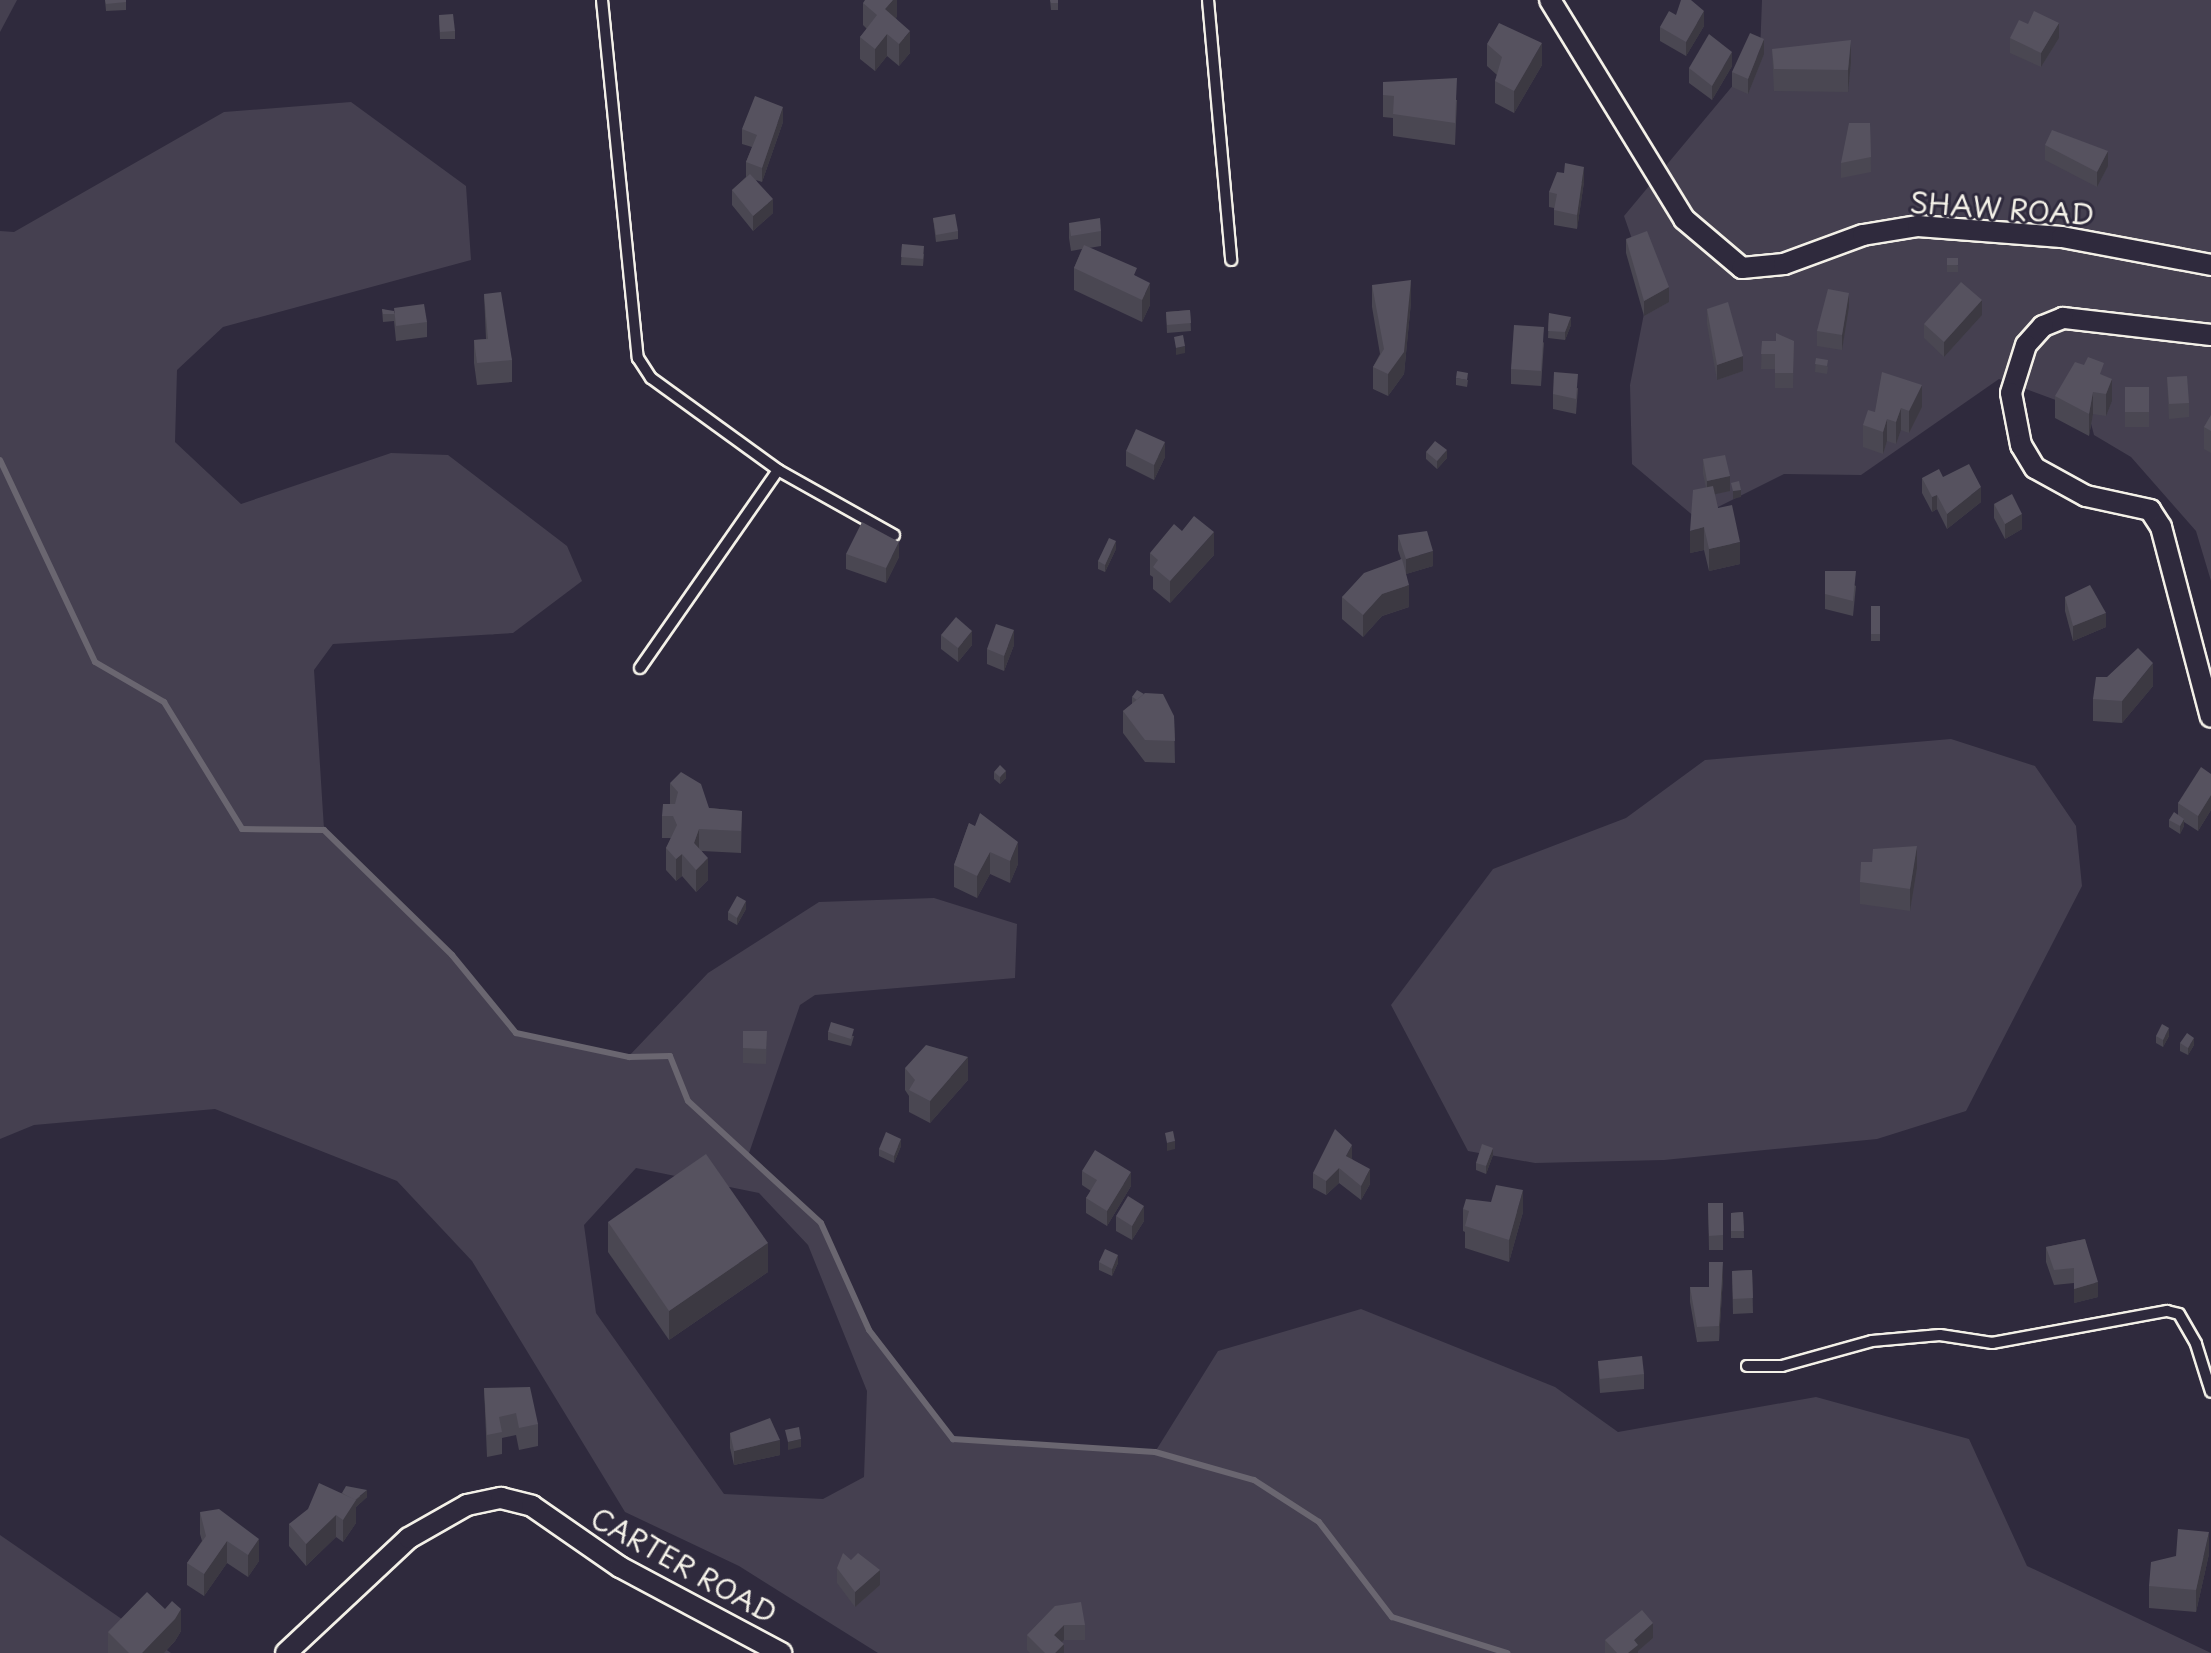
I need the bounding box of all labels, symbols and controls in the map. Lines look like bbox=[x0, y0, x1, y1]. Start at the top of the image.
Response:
street label: SHAW ROAD bbox=[1909, 185, 2095, 231]
street label: CARTER ROAD bbox=[584, 1499, 784, 1631]

